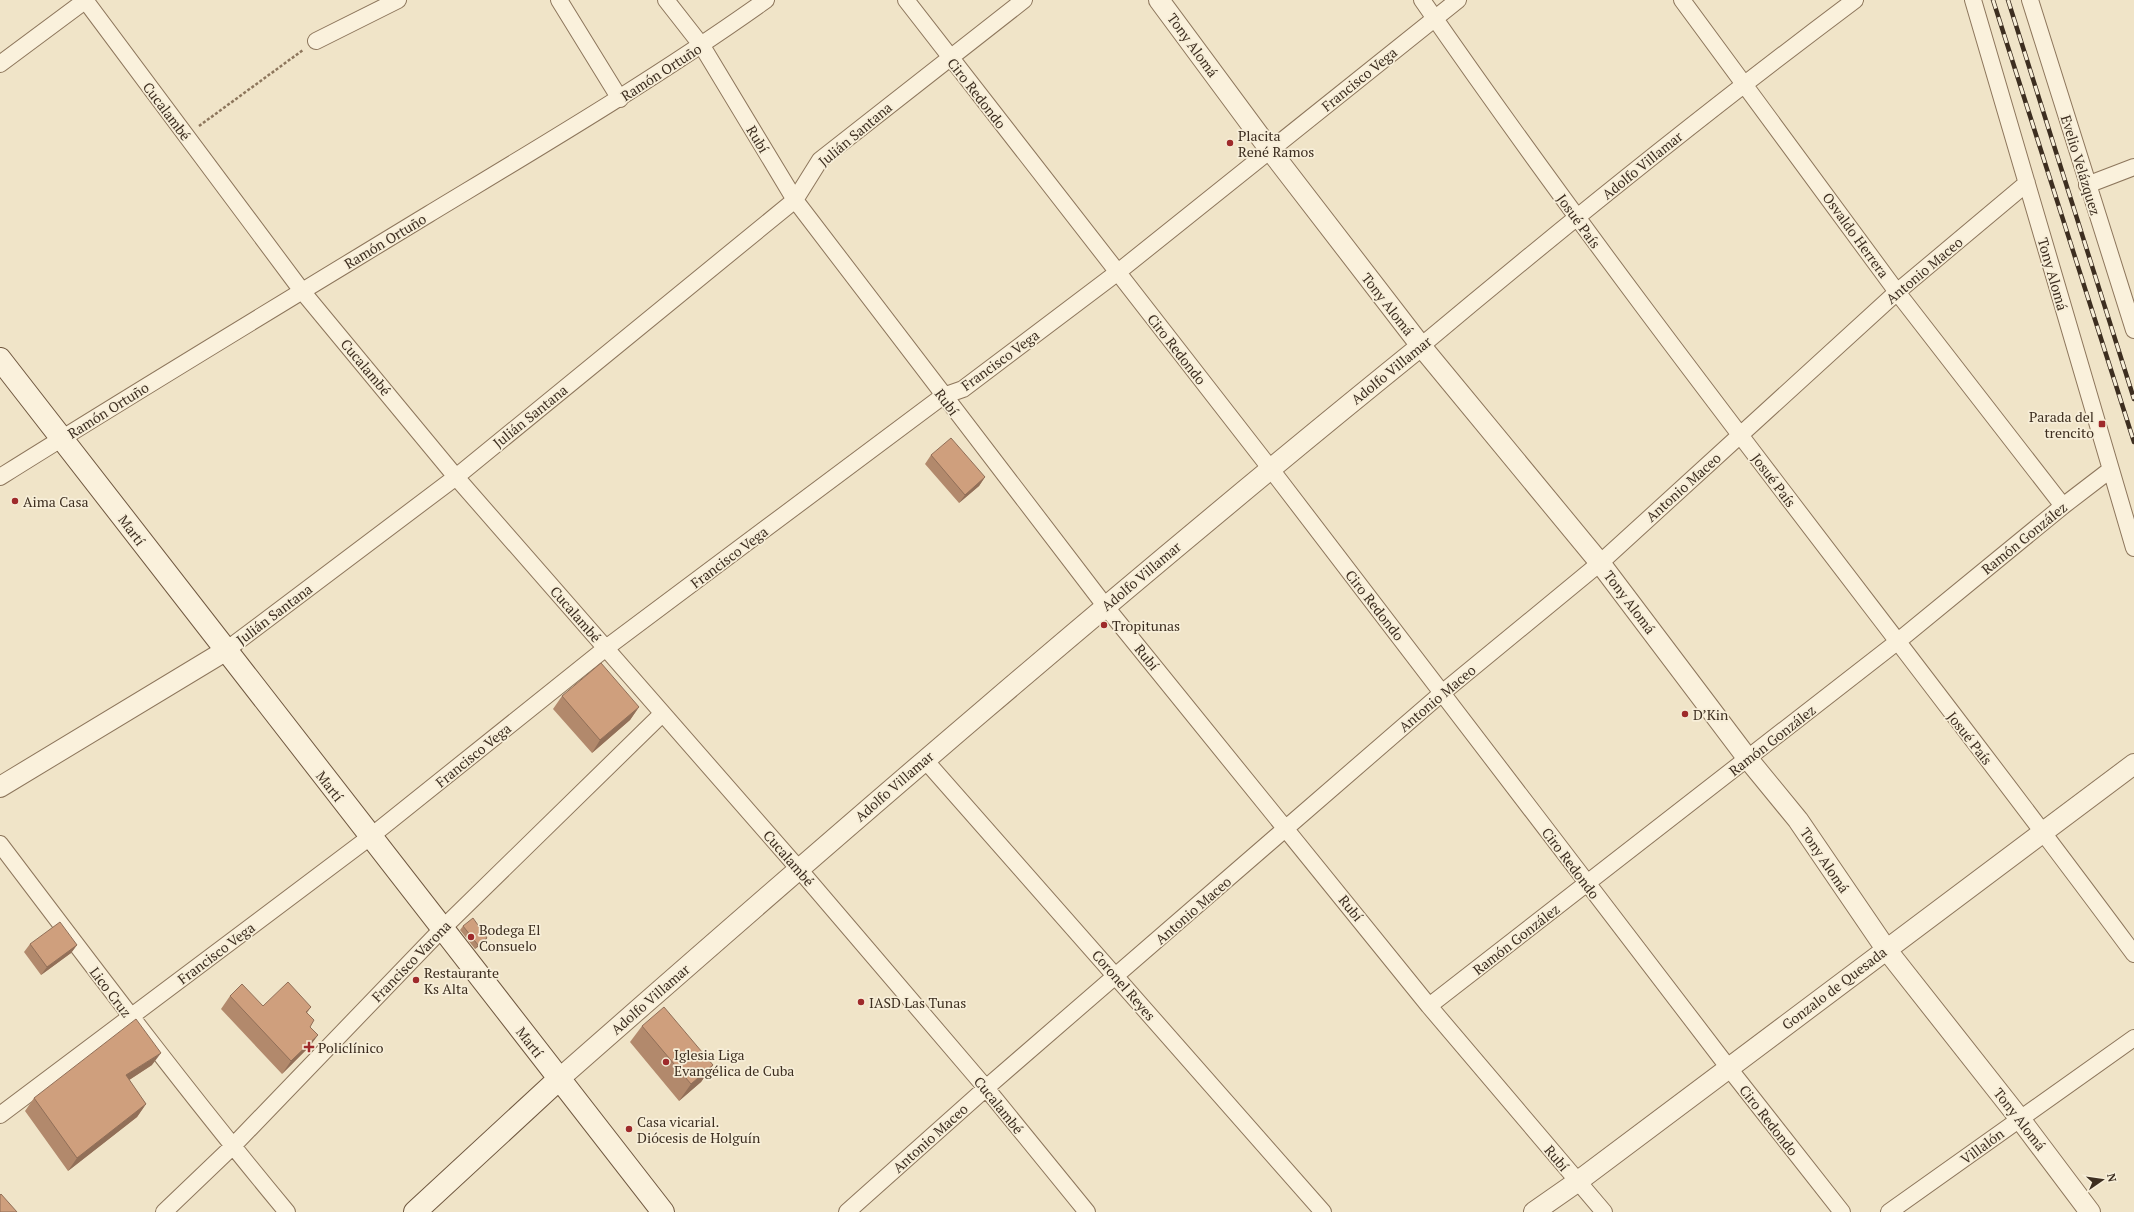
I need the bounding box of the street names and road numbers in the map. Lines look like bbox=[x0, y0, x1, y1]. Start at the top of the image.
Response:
street label: Tony Alomá bbox=[1163, 9, 1223, 81]
street label: Ramón Ortuño bbox=[617, 39, 705, 105]
street label: Francisco Vega bbox=[1317, 43, 1401, 115]
street label: Ciro Redondo bbox=[943, 54, 1011, 132]
street label: Cucalambé bbox=[139, 78, 195, 144]
street label: Julián Santana bbox=[814, 98, 896, 170]
street label: Evelio Velázquez bbox=[2057, 113, 2105, 218]
street label: Rubí bbox=[742, 122, 774, 157]
street label: Adolfo Villamar bbox=[1598, 126, 1687, 203]
street label: Osvaldo Herrera bbox=[1819, 188, 1893, 282]
street label: Josué País bbox=[1553, 190, 1605, 252]
street label: Ramón Ortuño bbox=[340, 209, 430, 273]
street label: Antonio Maceo bbox=[1882, 232, 1967, 308]
street label: Tony Alomá bbox=[2034, 235, 2072, 313]
street label: Tony Alomá bbox=[1358, 269, 1418, 339]
street label: Ciro Redondo bbox=[1143, 310, 1211, 388]
street label: Francisco Vega bbox=[957, 325, 1043, 395]
street label: Adolfo Villamar bbox=[1347, 331, 1436, 408]
street label: Cucalambé bbox=[337, 335, 395, 399]
street label: Ramón Ortuño bbox=[64, 377, 152, 443]
street label: Julián Santana bbox=[489, 380, 571, 452]
street label: Rubí bbox=[931, 385, 964, 420]
street label: Antonio Maceo bbox=[1641, 448, 1725, 526]
street label: Josué País bbox=[1748, 449, 1800, 511]
street label: Ramón González bbox=[1977, 497, 2071, 578]
street label: Martí bbox=[114, 511, 150, 550]
street label: Francisco Vega bbox=[687, 522, 771, 592]
street label: Adolfo Villamar bbox=[1097, 537, 1185, 615]
street label: Ciro Redondo bbox=[1341, 566, 1409, 644]
street label: Tony Alomá bbox=[1600, 566, 1660, 638]
street label: Julián Santana bbox=[232, 579, 316, 649]
street label: Cucalambé bbox=[546, 582, 606, 646]
street label: Rubí bbox=[1131, 640, 1164, 675]
street label: Antonio Maceo bbox=[1395, 660, 1480, 736]
street label: Ramón González bbox=[1725, 700, 1819, 780]
street label: Josué País bbox=[1943, 707, 1997, 769]
street label: Francisco Vega bbox=[431, 719, 515, 791]
street label: Adolfo Villamar bbox=[851, 746, 938, 825]
street label: Martí bbox=[312, 767, 348, 806]
street label: Ciro Redondo bbox=[1538, 823, 1604, 903]
street label: Tony Alomá bbox=[1796, 824, 1854, 896]
street label: Cucalambé bbox=[759, 826, 819, 890]
street label: Antonio Maceo bbox=[1151, 872, 1235, 948]
street label: Rubí bbox=[1335, 891, 1368, 926]
street label: Ramón González bbox=[1469, 899, 1563, 979]
street label: Francisco Varona bbox=[367, 916, 455, 1006]
street label: Francisco Vega bbox=[174, 918, 258, 988]
street label: Gonzalo de Quesada bbox=[1778, 942, 1890, 1034]
street label: Coronel Reyes bbox=[1088, 946, 1160, 1024]
street label: Adolfo Villamar bbox=[607, 959, 694, 1038]
street label: Lico Cruz bbox=[86, 963, 136, 1021]
street label: Martí bbox=[512, 1023, 548, 1062]
street label: Cucalambé bbox=[970, 1072, 1028, 1138]
street label: Ciro Redondo bbox=[1735, 1081, 1803, 1159]
street label: Tony Alomá bbox=[1990, 1084, 2050, 1154]
street label: Antonio Maceo bbox=[888, 1099, 972, 1177]
street label: Villalón bbox=[1956, 1123, 2008, 1168]
street label: Rubí bbox=[1540, 1141, 1574, 1176]

